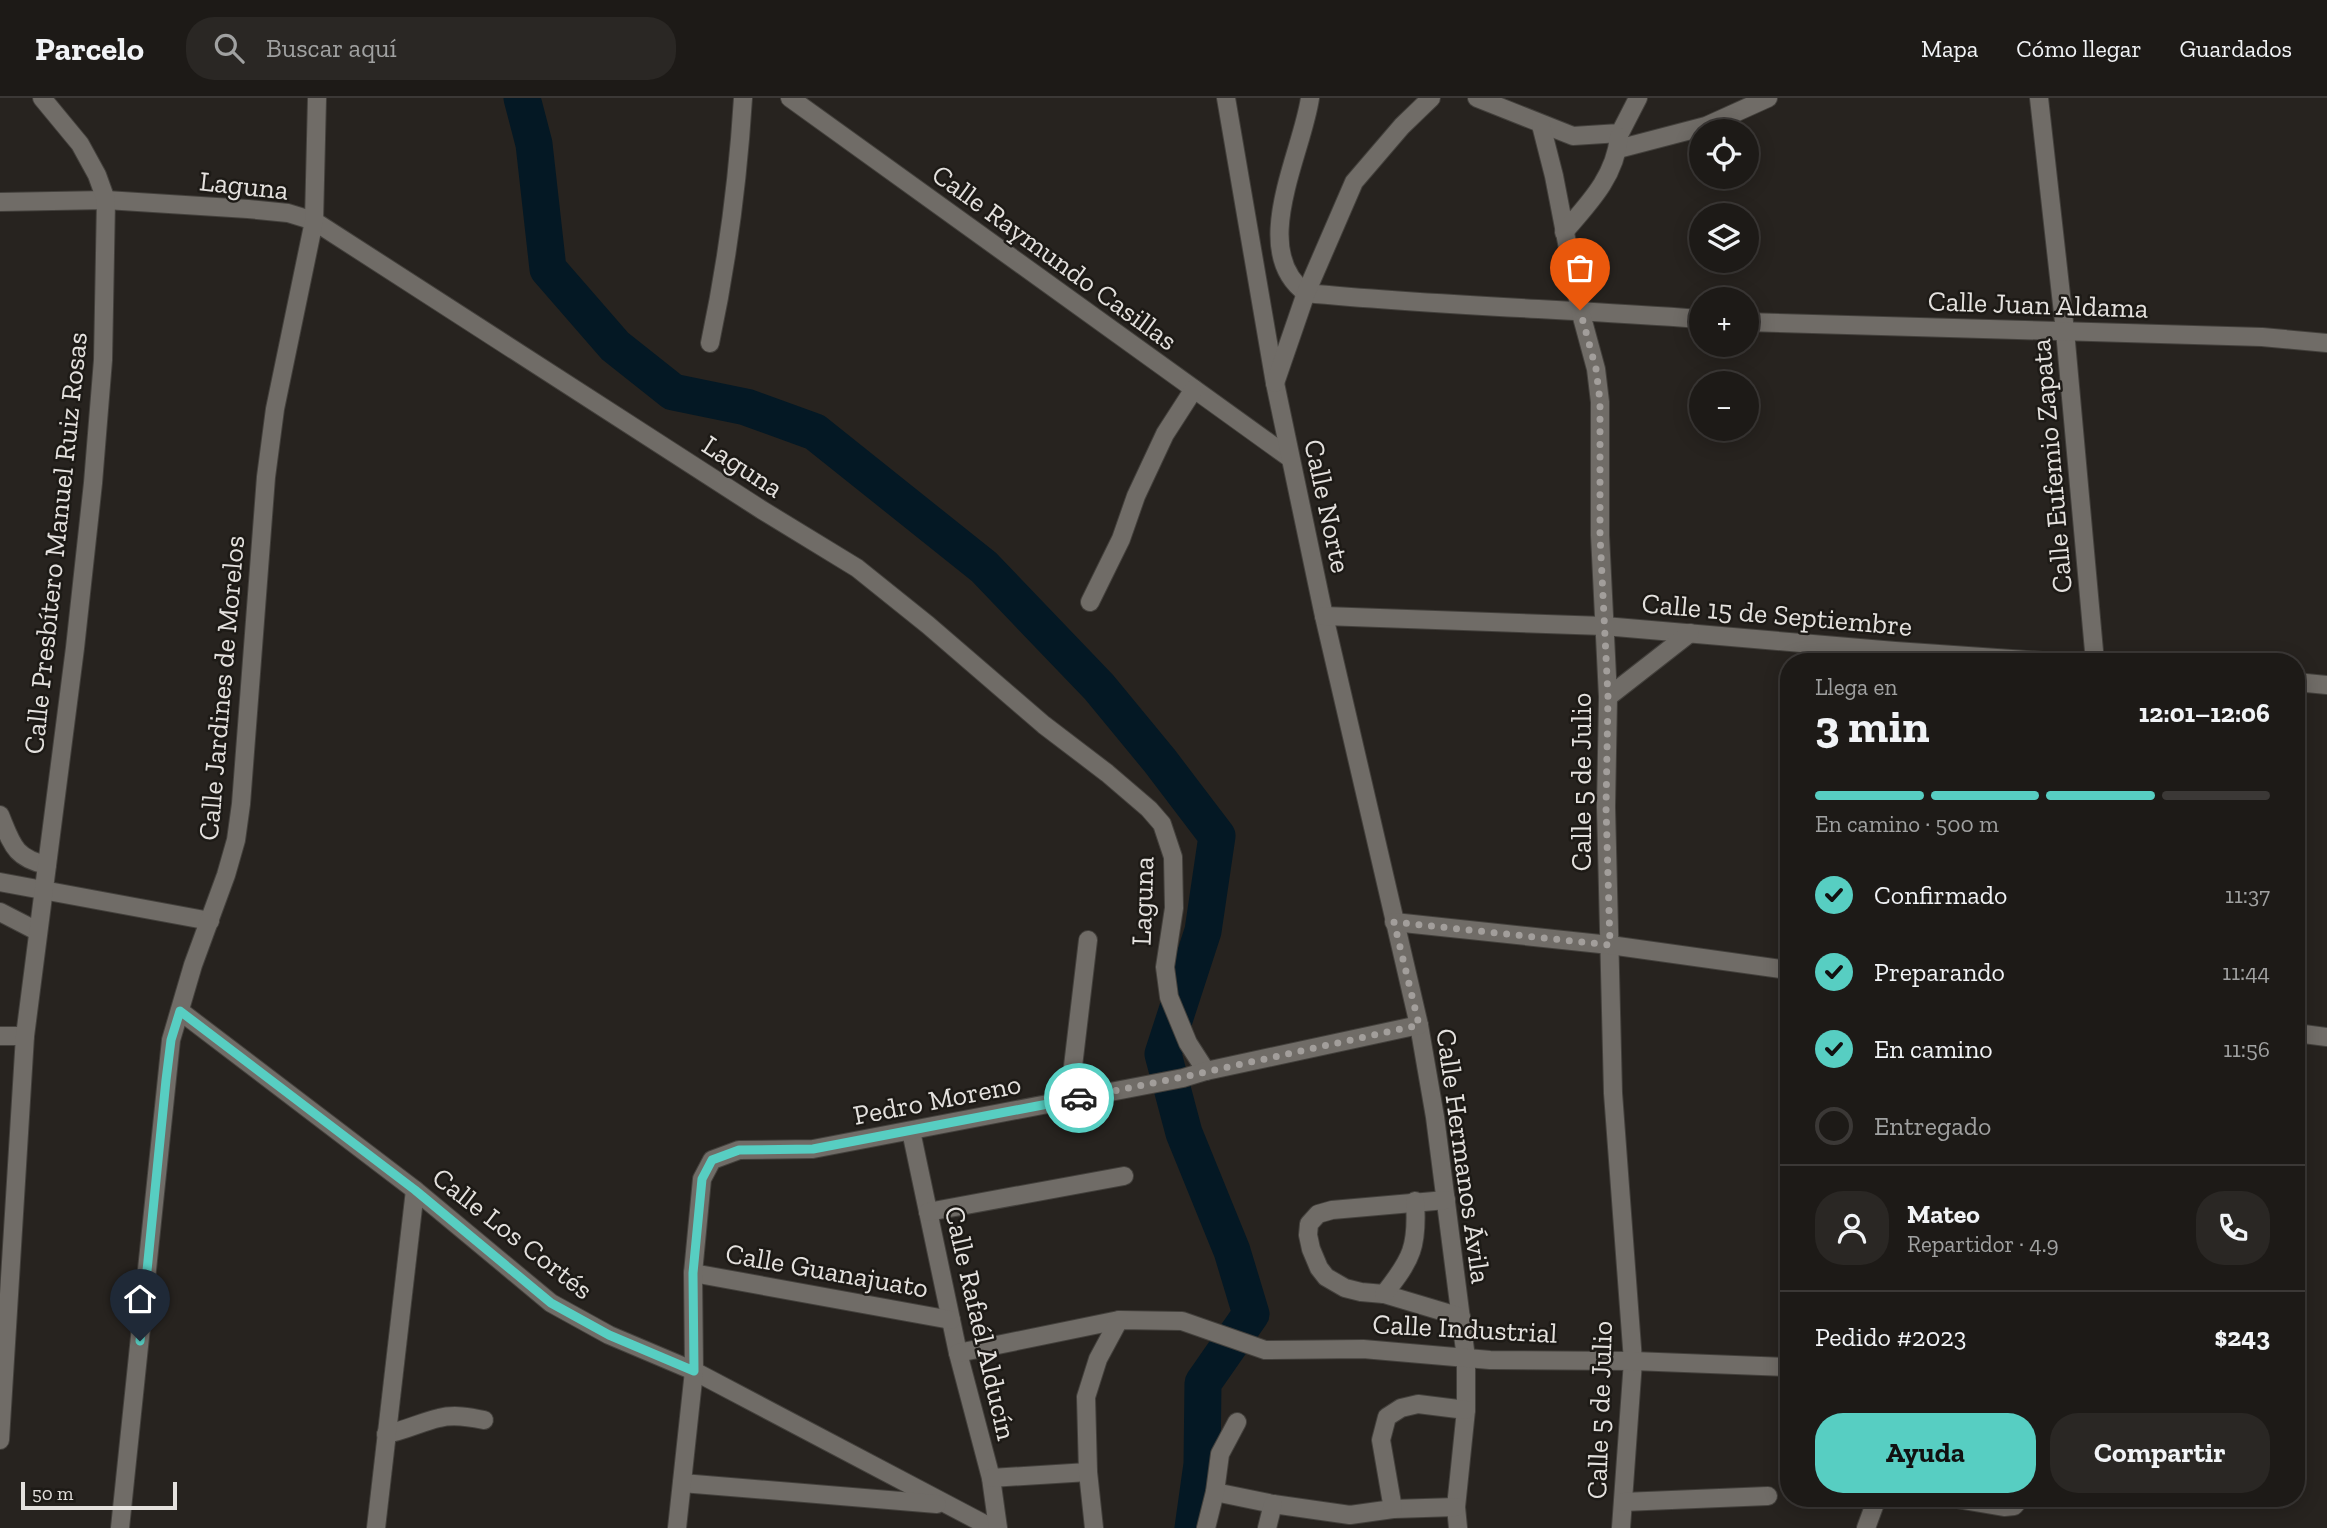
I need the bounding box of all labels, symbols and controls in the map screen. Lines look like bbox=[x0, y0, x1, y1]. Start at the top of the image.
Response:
search box bbox=[186, 17, 676, 80]
text: Parcelo bbox=[35, 29, 144, 68]
icon: search bbox=[210, 29, 248, 67]
text: Buscar aquí bbox=[266, 32, 397, 64]
text: Mapa bbox=[1921, 34, 1978, 63]
text: Cómo llegar bbox=[2016, 34, 2142, 63]
text: Guardados bbox=[2180, 34, 2292, 63]
map controls bbox=[1689, 119, 1759, 441]
button: locate bbox=[1689, 119, 1759, 189]
street label: Calle Raymundo Casillas bbox=[926, 157, 1184, 357]
street label: Laguna bbox=[198, 164, 291, 207]
button: layers bbox=[1689, 203, 1759, 273]
pin bbox=[1550, 238, 1610, 310]
icon: bag bbox=[1561, 249, 1599, 287]
street label: Calle Juan Aldama bbox=[1927, 284, 2149, 325]
button: + bbox=[1689, 287, 1759, 357]
street label: Calle Presbítero Manuel Ruiz Rosas bbox=[17, 330, 94, 756]
street label: Calle Eufemio Zapata bbox=[2024, 337, 2079, 595]
button: − bbox=[1689, 371, 1759, 441]
street label: Laguna bbox=[696, 428, 790, 505]
street label: Calle Norte bbox=[1297, 436, 1358, 576]
street label: Calle Jardines de Morelos bbox=[192, 534, 251, 842]
street label: Calle 15 de Septiembre bbox=[1640, 586, 1914, 643]
text: Llega en bbox=[1815, 673, 1897, 701]
street label: Calle 5 de Julio bbox=[1565, 693, 1598, 871]
text: 12:01–12:06 bbox=[2139, 697, 2270, 729]
text: 3 min bbox=[1815, 699, 1929, 754]
text: En camino · 500 m bbox=[1815, 810, 1999, 838]
street label: Laguna bbox=[1124, 855, 1161, 946]
icon: check bbox=[1815, 876, 1853, 914]
text: Confirmado bbox=[1874, 879, 2007, 911]
text: 11:37 bbox=[2225, 881, 2270, 909]
icon: check bbox=[1815, 953, 1853, 991]
text: Preparando bbox=[1874, 956, 2005, 988]
text: 11:44 bbox=[2222, 958, 2270, 986]
street label: Calle Hermanos Ávila bbox=[1429, 1026, 1498, 1286]
icon: check bbox=[1815, 1030, 1853, 1068]
text: En camino bbox=[1874, 1033, 1993, 1065]
text: 11:56 bbox=[2223, 1035, 2270, 1063]
courier bbox=[1044, 1063, 1114, 1133]
street label: Pedro Moreno bbox=[850, 1067, 1024, 1132]
icon: car bbox=[1060, 1079, 1098, 1117]
text: Entregado bbox=[1874, 1110, 1991, 1142]
street label: Calle Los Cortés bbox=[426, 1161, 599, 1306]
button: person bbox=[1815, 1191, 1889, 1265]
button: phone bbox=[2196, 1191, 2270, 1265]
text: Mateo bbox=[1907, 1198, 1980, 1230]
street label: Calle Rafaél Alducín bbox=[938, 1203, 1023, 1443]
text: Repartidor · 4.9 bbox=[1907, 1230, 2059, 1258]
street label: Calle Guanajuato bbox=[723, 1236, 931, 1305]
pin bbox=[110, 1269, 170, 1341]
icon: home bbox=[121, 1280, 159, 1318]
street label: Calle Industrial bbox=[1372, 1307, 1558, 1350]
street label: Calle 5 de Julio bbox=[1580, 1320, 1619, 1500]
text: Pedido #2023 bbox=[1815, 1321, 1966, 1353]
text: $243 bbox=[2215, 1321, 2270, 1353]
button: Ayuda bbox=[1815, 1413, 2036, 1493]
button: Compartir bbox=[2050, 1413, 2270, 1493]
scale bar bbox=[21, 1479, 177, 1511]
text: 50 m bbox=[32, 1482, 73, 1505]

